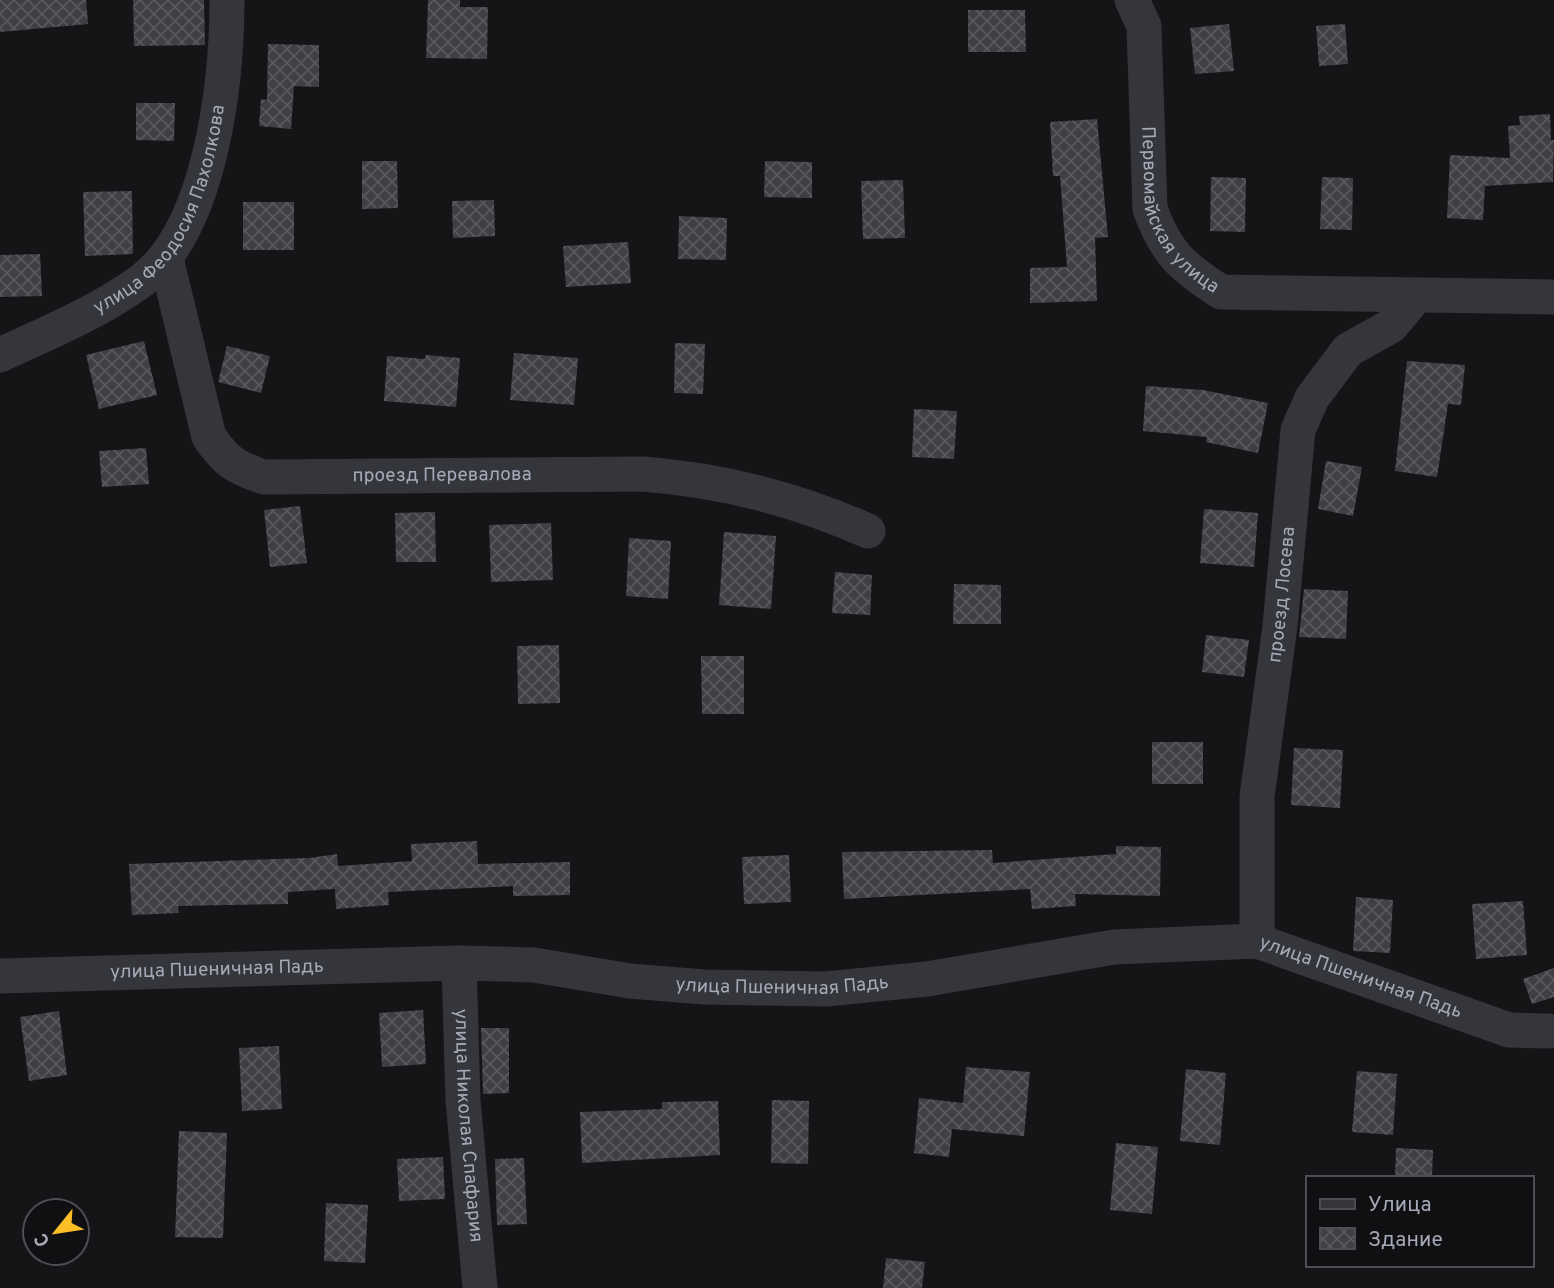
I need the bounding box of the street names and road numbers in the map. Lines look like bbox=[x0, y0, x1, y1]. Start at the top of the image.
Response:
street label: улица Феодосия Пахолкова bbox=[89, 103, 231, 320]
street label: Первомайская улица bbox=[1135, 126, 1224, 299]
street label: проезд Перевалова bbox=[352, 463, 532, 488]
street label: проезд Лосева bbox=[1263, 526, 1301, 664]
street label: улица Пшеничная Падь bbox=[1256, 931, 1465, 1024]
street label: улица Пшеничная Падь bbox=[110, 955, 324, 985]
street label: улица Пшеничная Падь bbox=[675, 971, 890, 1001]
street label: улица Николая Спафария bbox=[448, 1009, 488, 1244]

